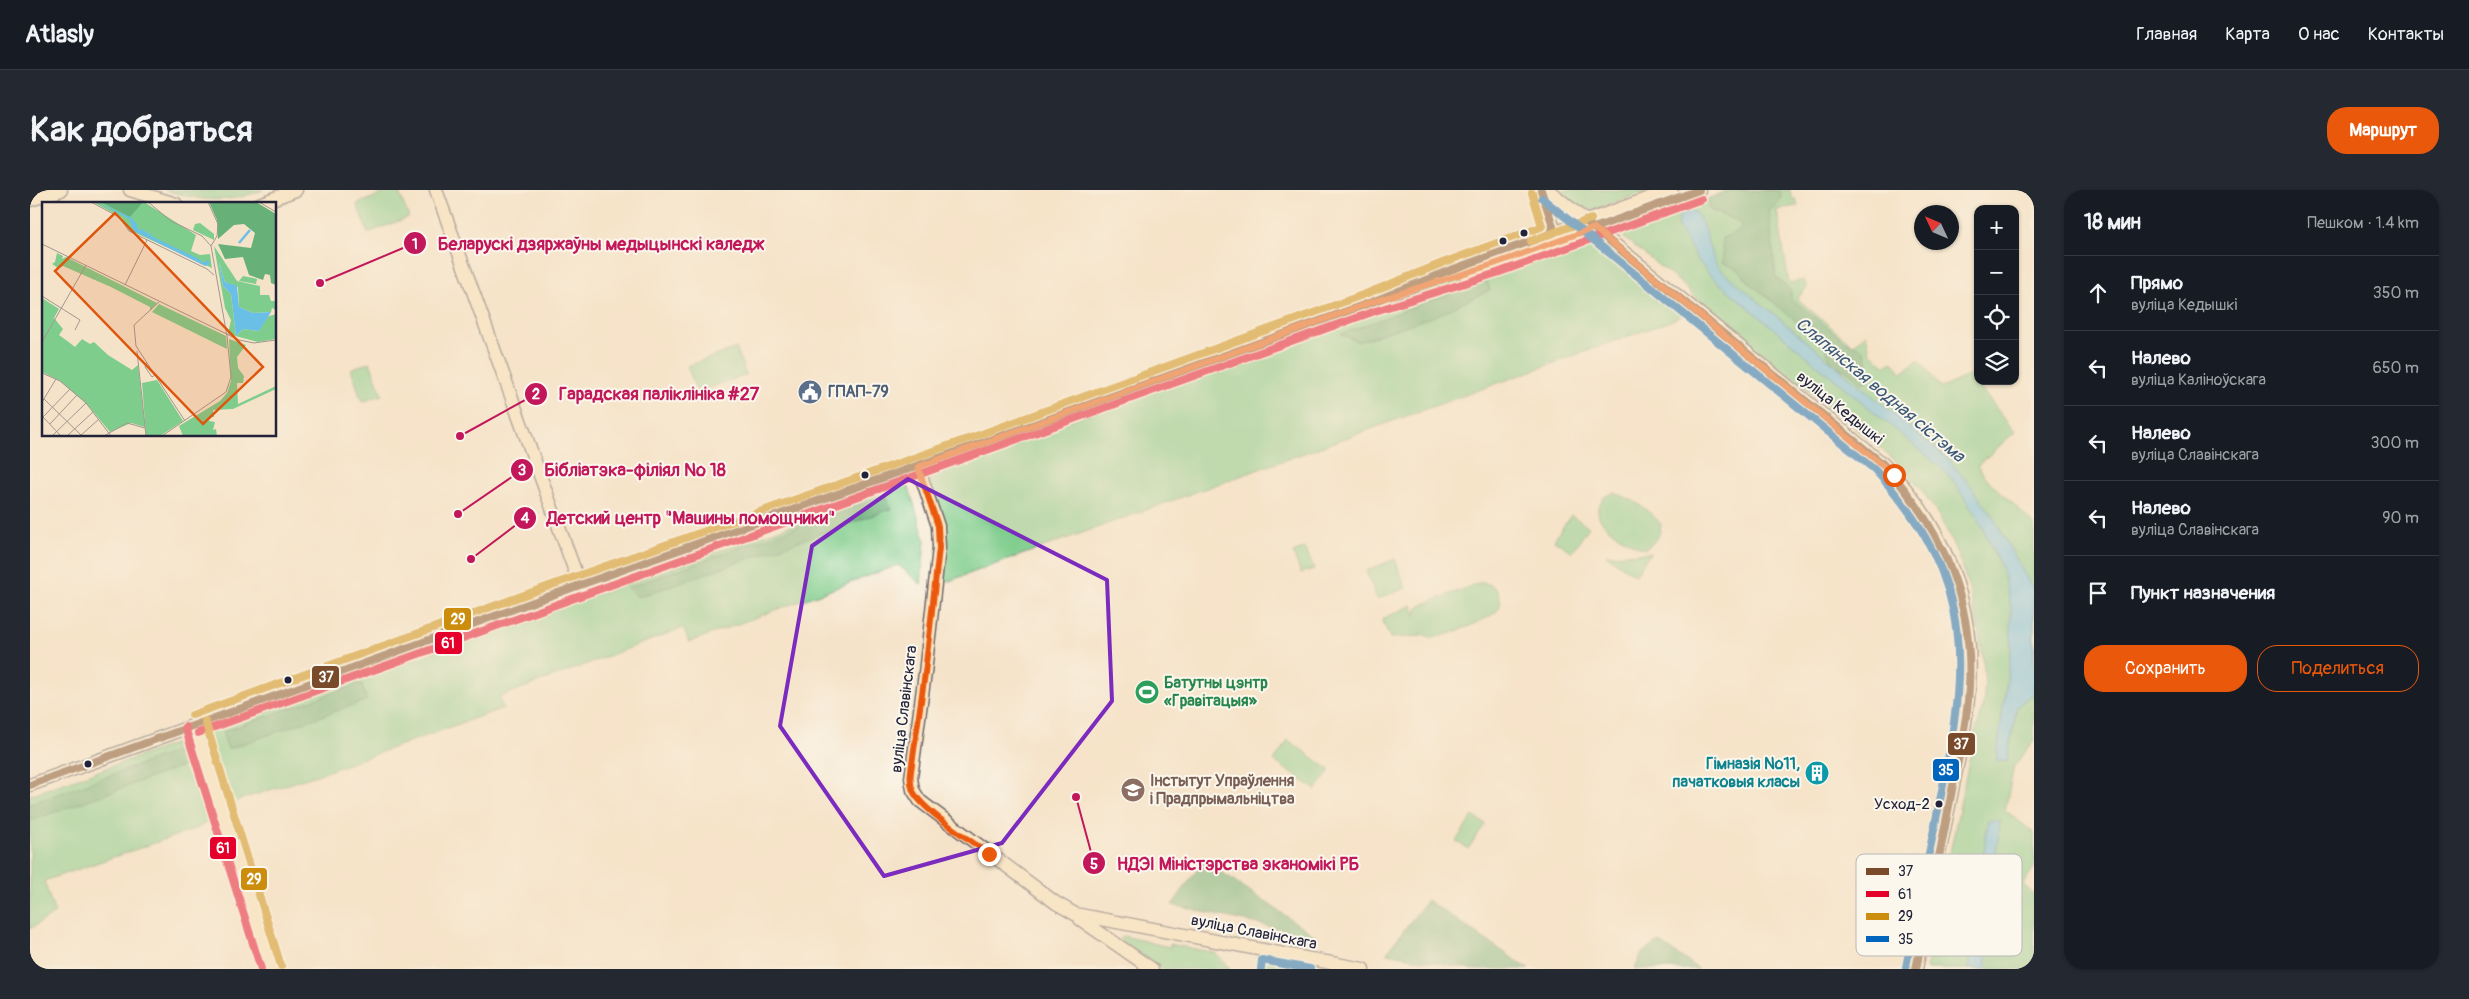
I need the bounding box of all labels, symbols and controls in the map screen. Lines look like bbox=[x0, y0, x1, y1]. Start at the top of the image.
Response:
text: Atlasly bbox=[25, 20, 94, 49]
text: Главная bbox=[2136, 23, 2197, 46]
text: Карта bbox=[2225, 23, 2270, 46]
text: О нас bbox=[2298, 23, 2340, 46]
text: Контакты bbox=[2368, 23, 2444, 46]
button: Маршрут bbox=[2327, 107, 2439, 154]
text: Как добраться bbox=[30, 108, 253, 152]
inset map bbox=[42, 202, 276, 436]
north arrow bbox=[1914, 205, 1959, 250]
map controls bbox=[1974, 205, 2019, 385]
button: + bbox=[1974, 205, 2019, 250]
text: 18 мин bbox=[2084, 209, 2141, 236]
text: Пешком · 1.4 km bbox=[2307, 213, 2419, 233]
callout: Беларускі дзяржаўны медыцынскі каледж bbox=[403, 227, 774, 260]
unlabelled marker bbox=[1519, 228, 1529, 238]
text: Беларускі дзяржаўны медыцынскі каледж bbox=[438, 233, 765, 256]
text: 1 bbox=[412, 235, 418, 254]
unlabelled marker bbox=[1498, 236, 1508, 246]
button: − bbox=[1974, 250, 2019, 295]
text: Прямо bbox=[2131, 271, 2183, 295]
icon: ahead bbox=[2084, 279, 2112, 307]
text: 350 m bbox=[2373, 283, 2419, 303]
button: locate bbox=[1974, 295, 2019, 340]
text: вуліца Кедышкі bbox=[2131, 295, 2237, 315]
water label: Сляпянская водная сістэма bbox=[1791, 312, 1971, 469]
button: layers bbox=[1974, 340, 2019, 385]
text: Налево bbox=[2131, 346, 2191, 370]
icon: left bbox=[2084, 354, 2112, 382]
text: 650 m bbox=[2372, 358, 2419, 378]
street label: вуліца Кедышкі bbox=[1792, 367, 1888, 449]
text: вуліца Каліноўскага bbox=[2131, 370, 2266, 390]
callout: Гарадская паліклініка #27 bbox=[523, 377, 769, 410]
public building icon: ГПАП-79 bbox=[797, 379, 823, 405]
place label: ГПАП-79 bbox=[828, 382, 889, 402]
text: Гарадская паліклініка #27 bbox=[559, 383, 760, 406]
text: 2 bbox=[532, 385, 540, 404]
text: Налево bbox=[2131, 421, 2191, 445]
icon: left bbox=[2084, 429, 2112, 457]
text: 300 m bbox=[2371, 433, 2419, 453]
text: вуліца Славінскага bbox=[2131, 445, 2259, 465]
callout: Бібліатэка-філіял № 18 bbox=[509, 453, 736, 486]
text: Бібліатэка-філіял № 18 bbox=[544, 459, 726, 482]
text: 3 bbox=[518, 461, 526, 480]
route start bbox=[1883, 464, 1906, 487]
unlabelled marker bbox=[860, 470, 870, 480]
text: Налево bbox=[2131, 496, 2191, 520]
callout: Детский центр "Машины помощники" bbox=[512, 501, 846, 534]
icon: left bbox=[2084, 504, 2112, 532]
text: Детский центр "Машины помощники" bbox=[546, 507, 835, 530]
text: 90 m bbox=[2382, 508, 2419, 528]
text: 4 bbox=[521, 509, 530, 528]
text: вуліца Славінскага bbox=[2131, 520, 2259, 540]
icon: arrive bbox=[2084, 579, 2112, 607]
text: Пункт назначения bbox=[2131, 581, 2275, 605]
line badge: 29 bbox=[443, 607, 472, 631]
text: 29 bbox=[450, 611, 466, 628]
line badge: 61 bbox=[434, 631, 463, 655]
text: 61 bbox=[441, 635, 455, 652]
street label: вуліца Славінскага bbox=[886, 644, 922, 774]
button: Сохранить bbox=[2084, 645, 2247, 692]
button: Поделиться bbox=[2257, 645, 2419, 692]
line badge: 37 bbox=[311, 665, 340, 689]
text: 37 bbox=[318, 669, 334, 686]
place label: Батутны цэнтр «Гравітацыя» bbox=[1164, 673, 1268, 711]
unlabelled marker bbox=[283, 675, 293, 685]
sports icon: Батутны цэнтр «Гравітацыя» bbox=[1134, 679, 1160, 705]
line badge: 37 bbox=[1947, 732, 1976, 756]
text: 37 bbox=[1953, 736, 1969, 753]
place label: Гімназія №11, пачатковыя класы bbox=[1672, 754, 1800, 792]
line badge: 35 bbox=[1932, 758, 1960, 782]
unlabelled marker bbox=[83, 759, 93, 769]
building icon: Гімназія №11, пачатковыя класы bbox=[1804, 760, 1830, 786]
text: 35 bbox=[1938, 762, 1954, 779]
place label: Інстытут Упраўлення і Прадпрымальніцтва bbox=[1150, 771, 1295, 809]
school or university icon: Інстытут Упраўлення і Прадпрымальніцтва bbox=[1120, 777, 1146, 803]
place label: Усход-2 bbox=[1874, 795, 1930, 814]
marker: Усход-2 bbox=[1934, 799, 1944, 809]
line badge: 61 bbox=[209, 836, 237, 860]
text: 61 bbox=[216, 840, 230, 857]
route end bbox=[978, 843, 1001, 866]
callout: НДЭІ Міністэрства эканомікі РБ bbox=[1082, 847, 1369, 880]
text: НДЭІ Міністэрства эканомікі РБ bbox=[1117, 853, 1359, 876]
legend bbox=[1856, 854, 2022, 956]
text: 5 bbox=[1090, 855, 1098, 874]
text: 37 bbox=[1898, 863, 1914, 880]
line badge: 29 bbox=[240, 867, 268, 891]
text: 29 bbox=[246, 871, 262, 888]
text: 61 bbox=[1898, 886, 1912, 903]
text: 29 bbox=[1898, 908, 1913, 925]
street label: вуліца Славінскага bbox=[1189, 910, 1319, 954]
text: 35 bbox=[1898, 931, 1913, 948]

